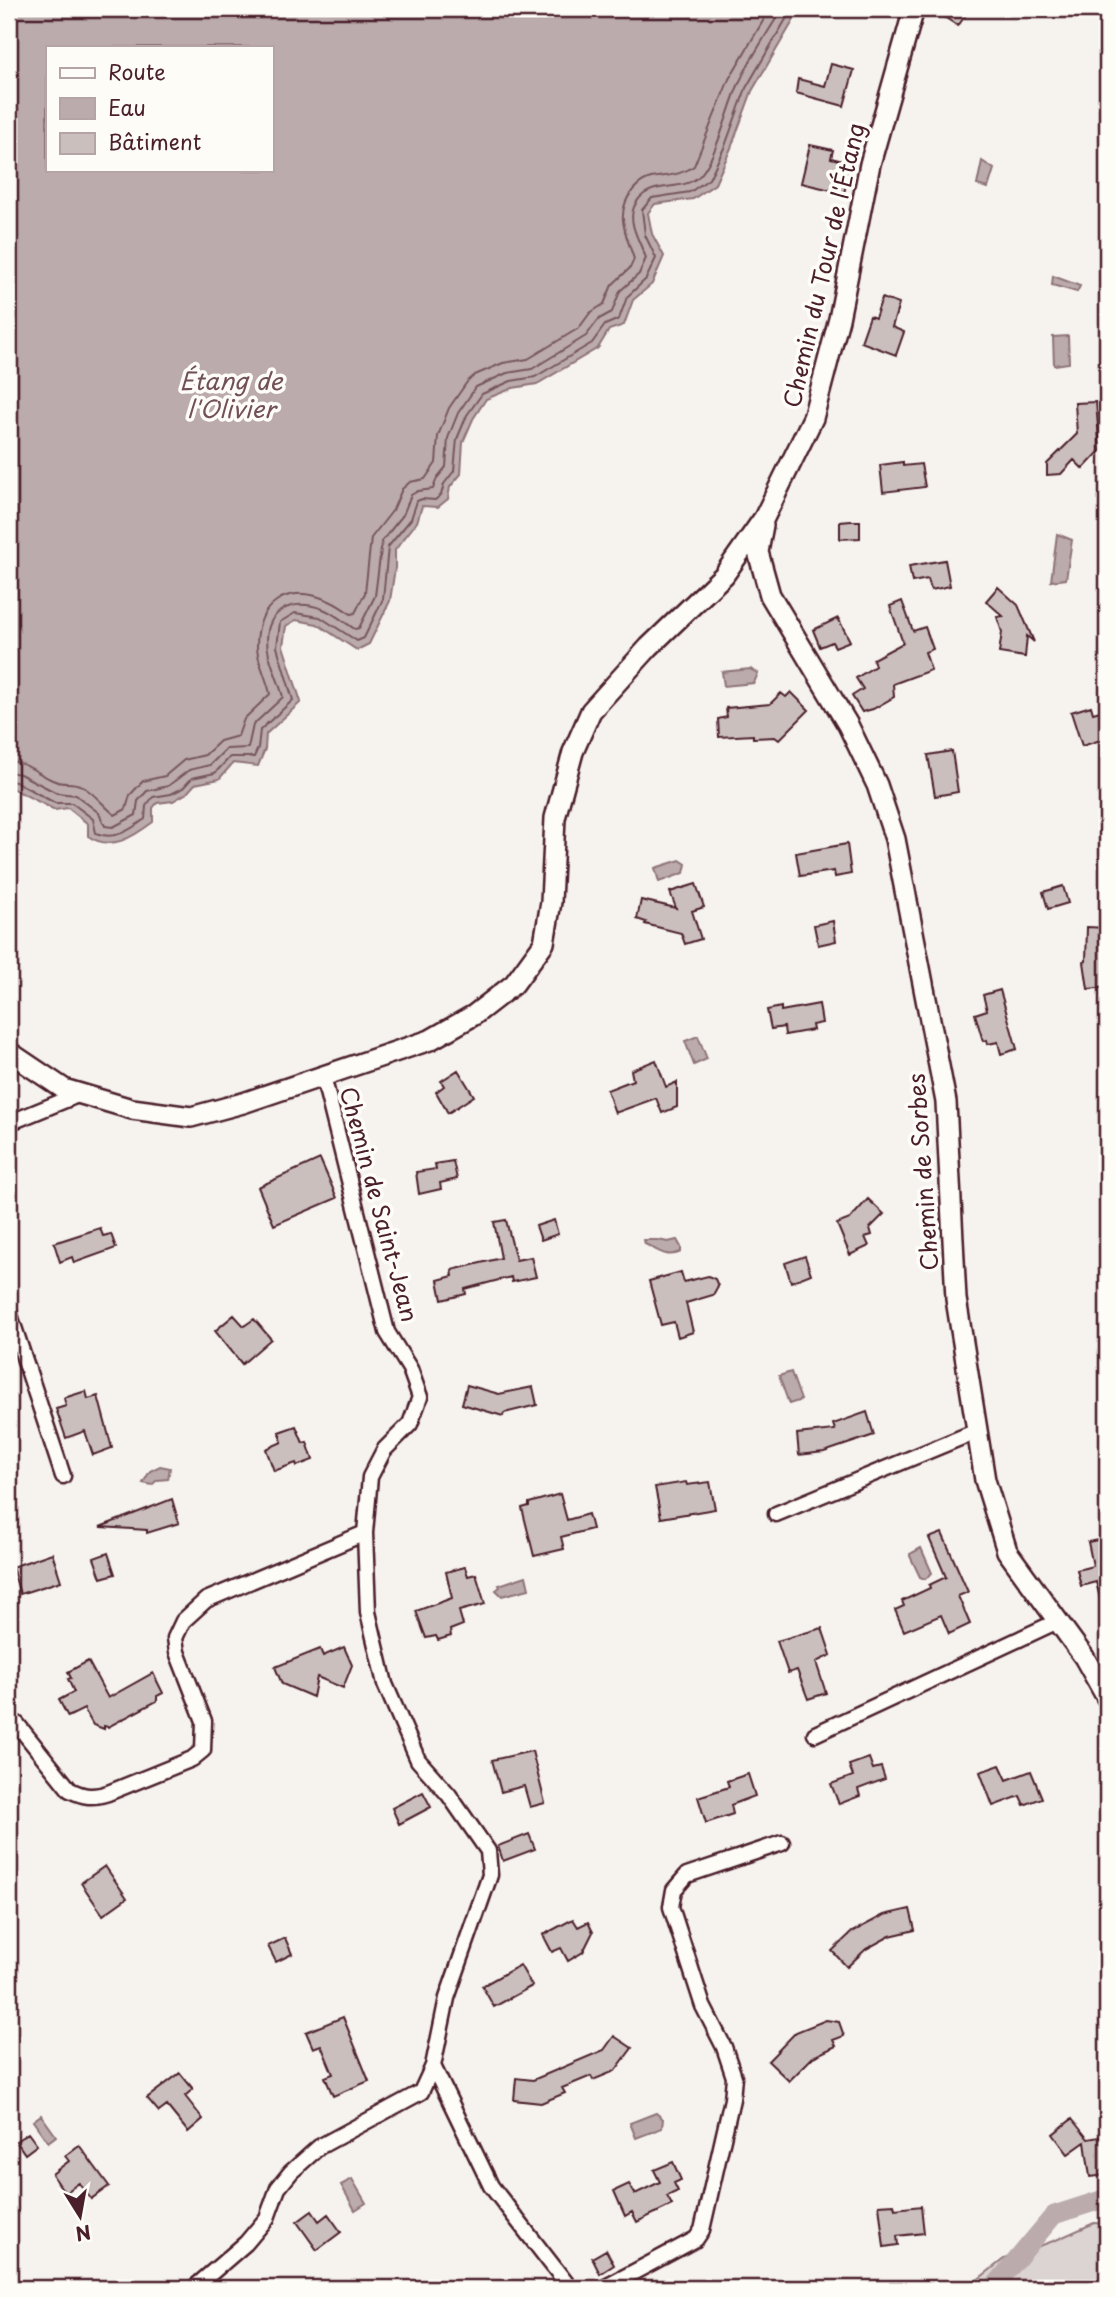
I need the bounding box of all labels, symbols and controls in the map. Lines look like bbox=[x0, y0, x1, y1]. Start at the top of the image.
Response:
legend bbox=[46, 46, 273, 172]
text: Route bbox=[108, 55, 166, 87]
text: Eau bbox=[108, 91, 146, 123]
street label: Chemin du Tour de l'Étang bbox=[773, 119, 873, 411]
text: Bâtiment bbox=[108, 125, 201, 157]
water label: Étang de l'Olivier bbox=[179, 362, 284, 426]
street label: Chemin de Sorbes bbox=[898, 1072, 946, 1272]
street label: Chemin de Saint-Jean bbox=[332, 1083, 428, 1325]
north arrow bbox=[46, 2182, 116, 2252]
text: N bbox=[73, 2218, 93, 2249]

